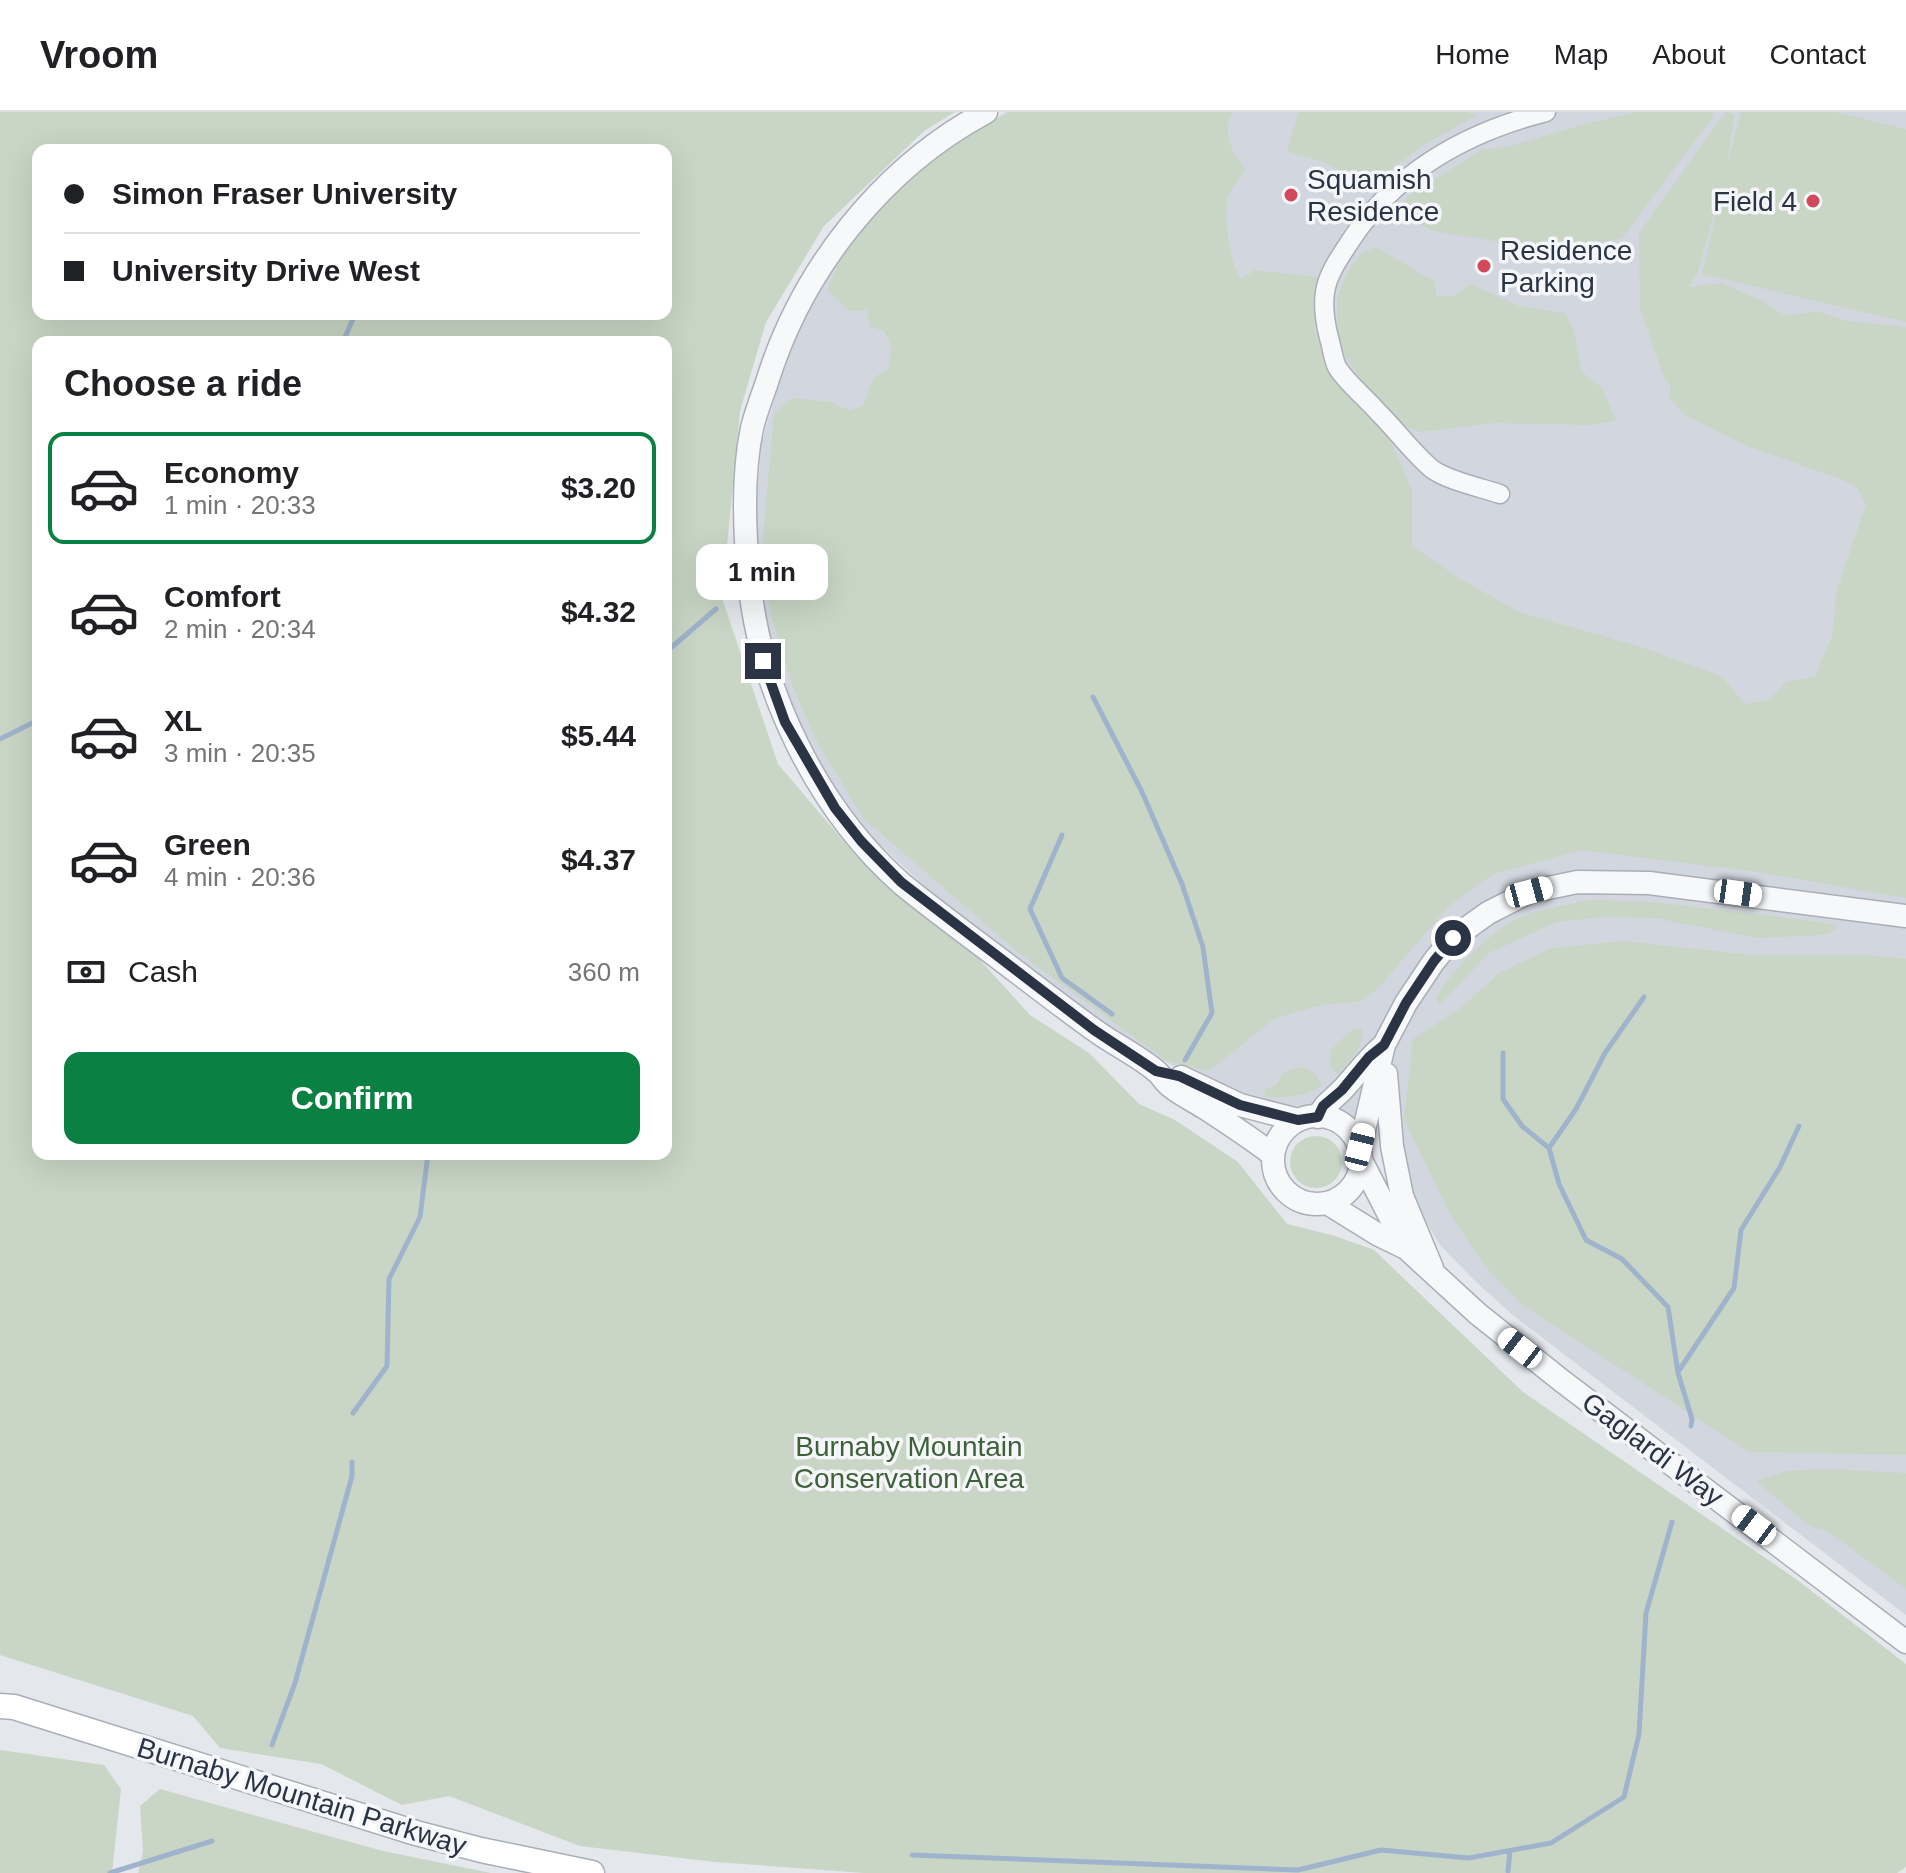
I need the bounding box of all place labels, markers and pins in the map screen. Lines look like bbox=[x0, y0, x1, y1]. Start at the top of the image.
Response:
place label: Squamish Residence bbox=[1307, 164, 1439, 227]
marker: Squamish Residence bbox=[1282, 186, 1300, 204]
place label: Field 4 bbox=[1713, 186, 1797, 217]
marker: Field 4 bbox=[1804, 192, 1822, 210]
place label: Residence Parking bbox=[1500, 235, 1632, 298]
marker: Residence Parking bbox=[1475, 257, 1493, 275]

